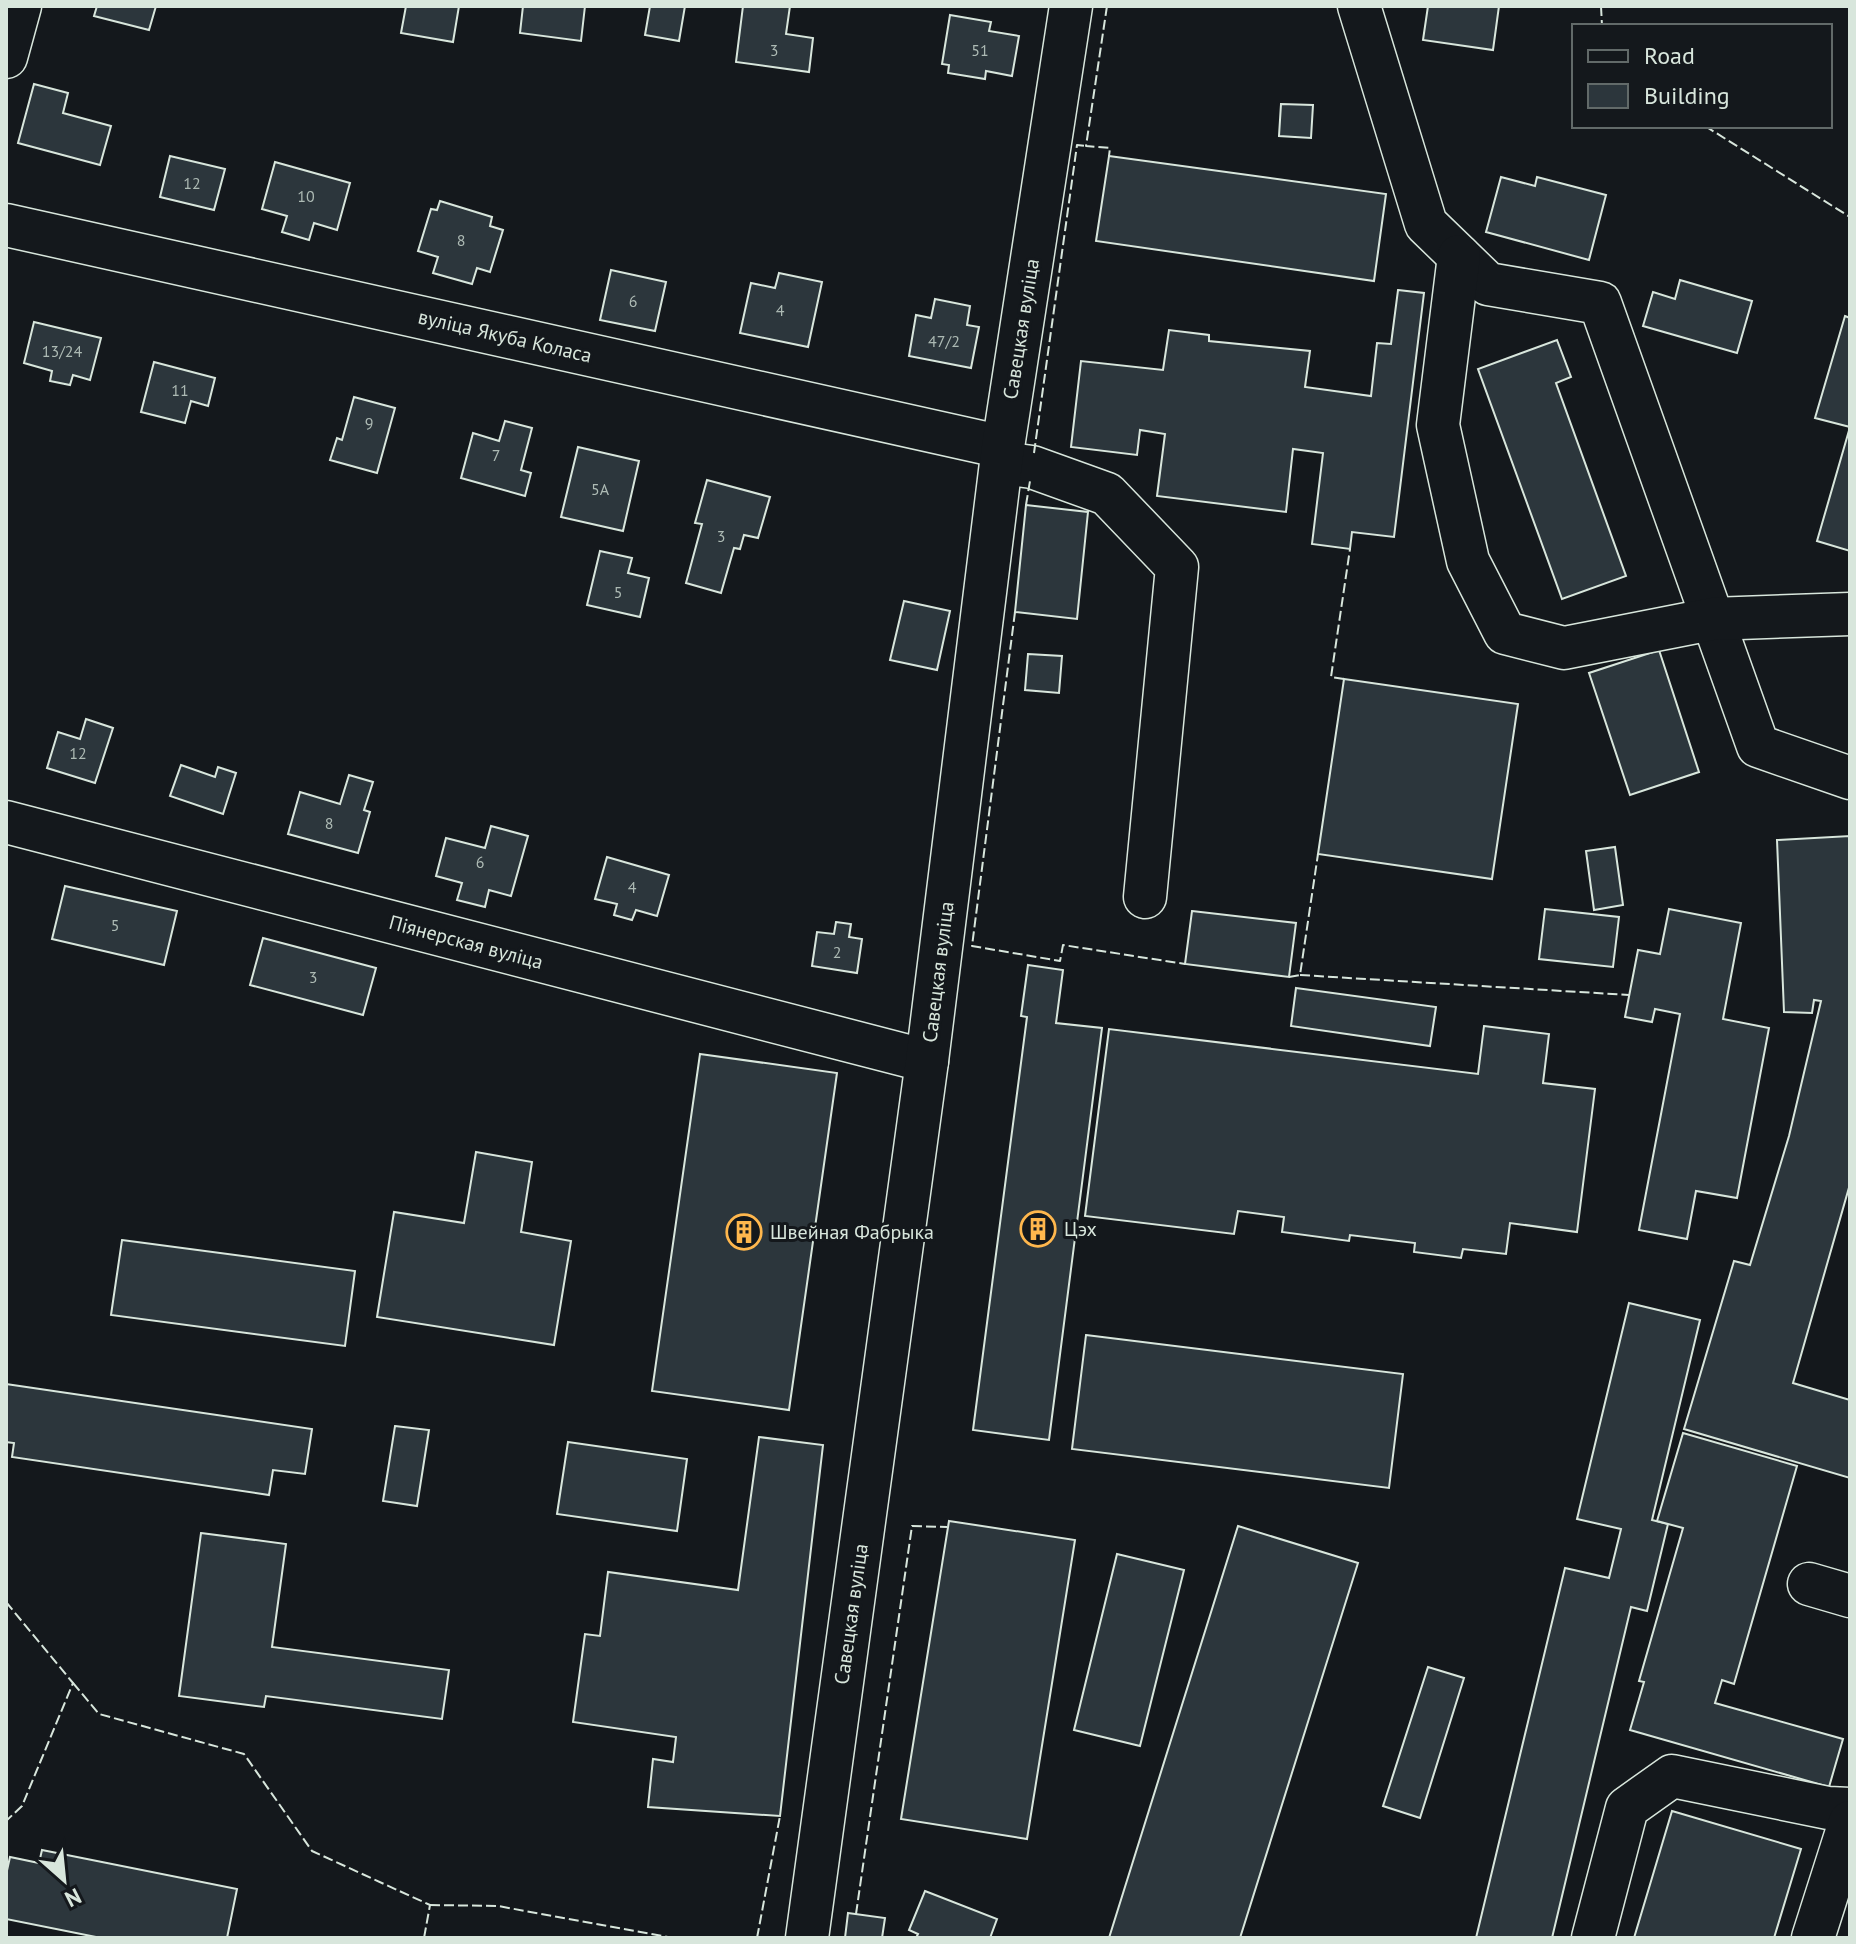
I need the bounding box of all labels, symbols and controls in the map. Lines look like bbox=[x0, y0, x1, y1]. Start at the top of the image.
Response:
legend bbox=[1572, 24, 1832, 128]
house number: 3 bbox=[770, 40, 778, 60]
house number: 51 bbox=[971, 40, 989, 60]
text: Road bbox=[1644, 40, 1695, 71]
text: Building bbox=[1644, 80, 1730, 111]
house number: 12 bbox=[183, 173, 201, 193]
house number: 10 bbox=[297, 186, 315, 206]
house number: 8 bbox=[457, 230, 465, 250]
street label: Савецкая вуліца bbox=[997, 257, 1045, 401]
house number: 6 bbox=[629, 291, 637, 311]
house number: 4 bbox=[776, 300, 785, 320]
street label: вуліца Якуба Коласа bbox=[416, 303, 594, 369]
house number: 47/2 bbox=[928, 331, 960, 351]
house number: 13/24 bbox=[42, 341, 83, 361]
house number: 11 bbox=[171, 380, 189, 400]
house number: 9 bbox=[365, 413, 373, 433]
house number: 7 bbox=[492, 445, 500, 465]
house number: 5А bbox=[591, 479, 610, 499]
house number: 3 bbox=[717, 526, 725, 546]
house number: 5 bbox=[614, 582, 622, 602]
house number: 12 bbox=[69, 743, 87, 763]
house number: 8 bbox=[325, 813, 333, 833]
house number: 6 bbox=[476, 852, 484, 872]
house number: 4 bbox=[628, 877, 637, 897]
street label: Савецкая вуліца bbox=[916, 900, 960, 1044]
street label: Піянерская вуліца bbox=[386, 909, 546, 975]
house number: 5 bbox=[111, 915, 119, 935]
house number: 2 bbox=[833, 942, 841, 962]
house number: 3 bbox=[309, 967, 317, 987]
building icon: Цэх bbox=[1019, 1210, 1057, 1248]
building icon: Швейная Фабрыка bbox=[725, 1213, 763, 1251]
place label: Цэх bbox=[1064, 1216, 1097, 1242]
place label: Швейная Фабрыка bbox=[770, 1219, 934, 1245]
street label: Савецкая вуліца bbox=[828, 1542, 874, 1686]
north arrow bbox=[24, 1840, 104, 1920]
text: N bbox=[60, 1882, 86, 1914]

